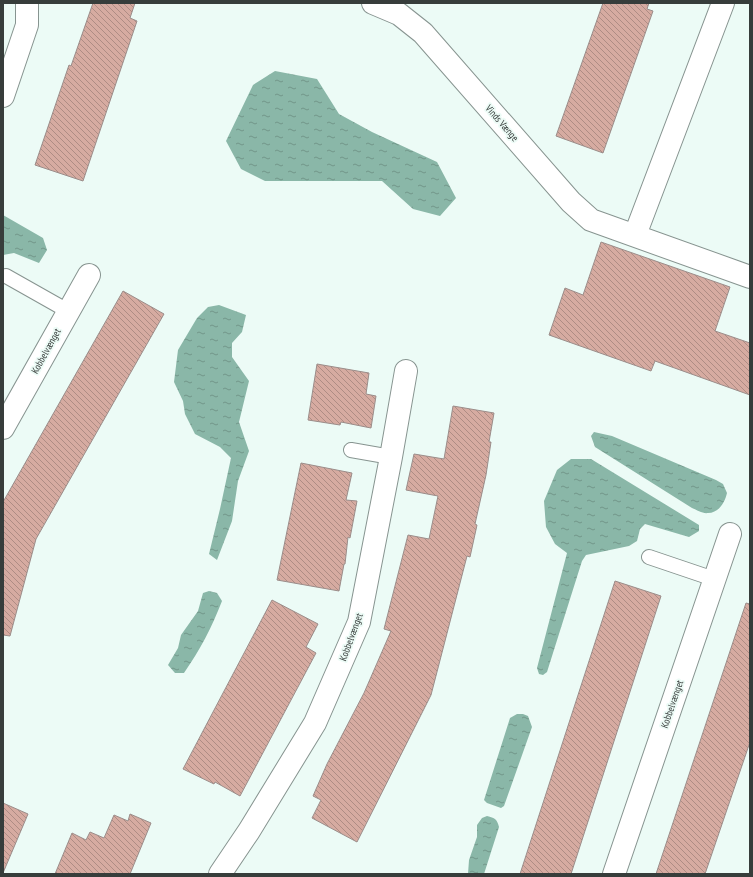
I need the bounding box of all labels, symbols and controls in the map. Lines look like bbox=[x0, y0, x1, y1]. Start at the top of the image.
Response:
street label: Vinds Vænge bbox=[482, 101, 521, 144]
street label: Kobbelvænget bbox=[28, 326, 64, 376]
street label: Kobbelvænget bbox=[336, 611, 366, 663]
street label: Kobbelvænget bbox=[658, 678, 686, 730]

